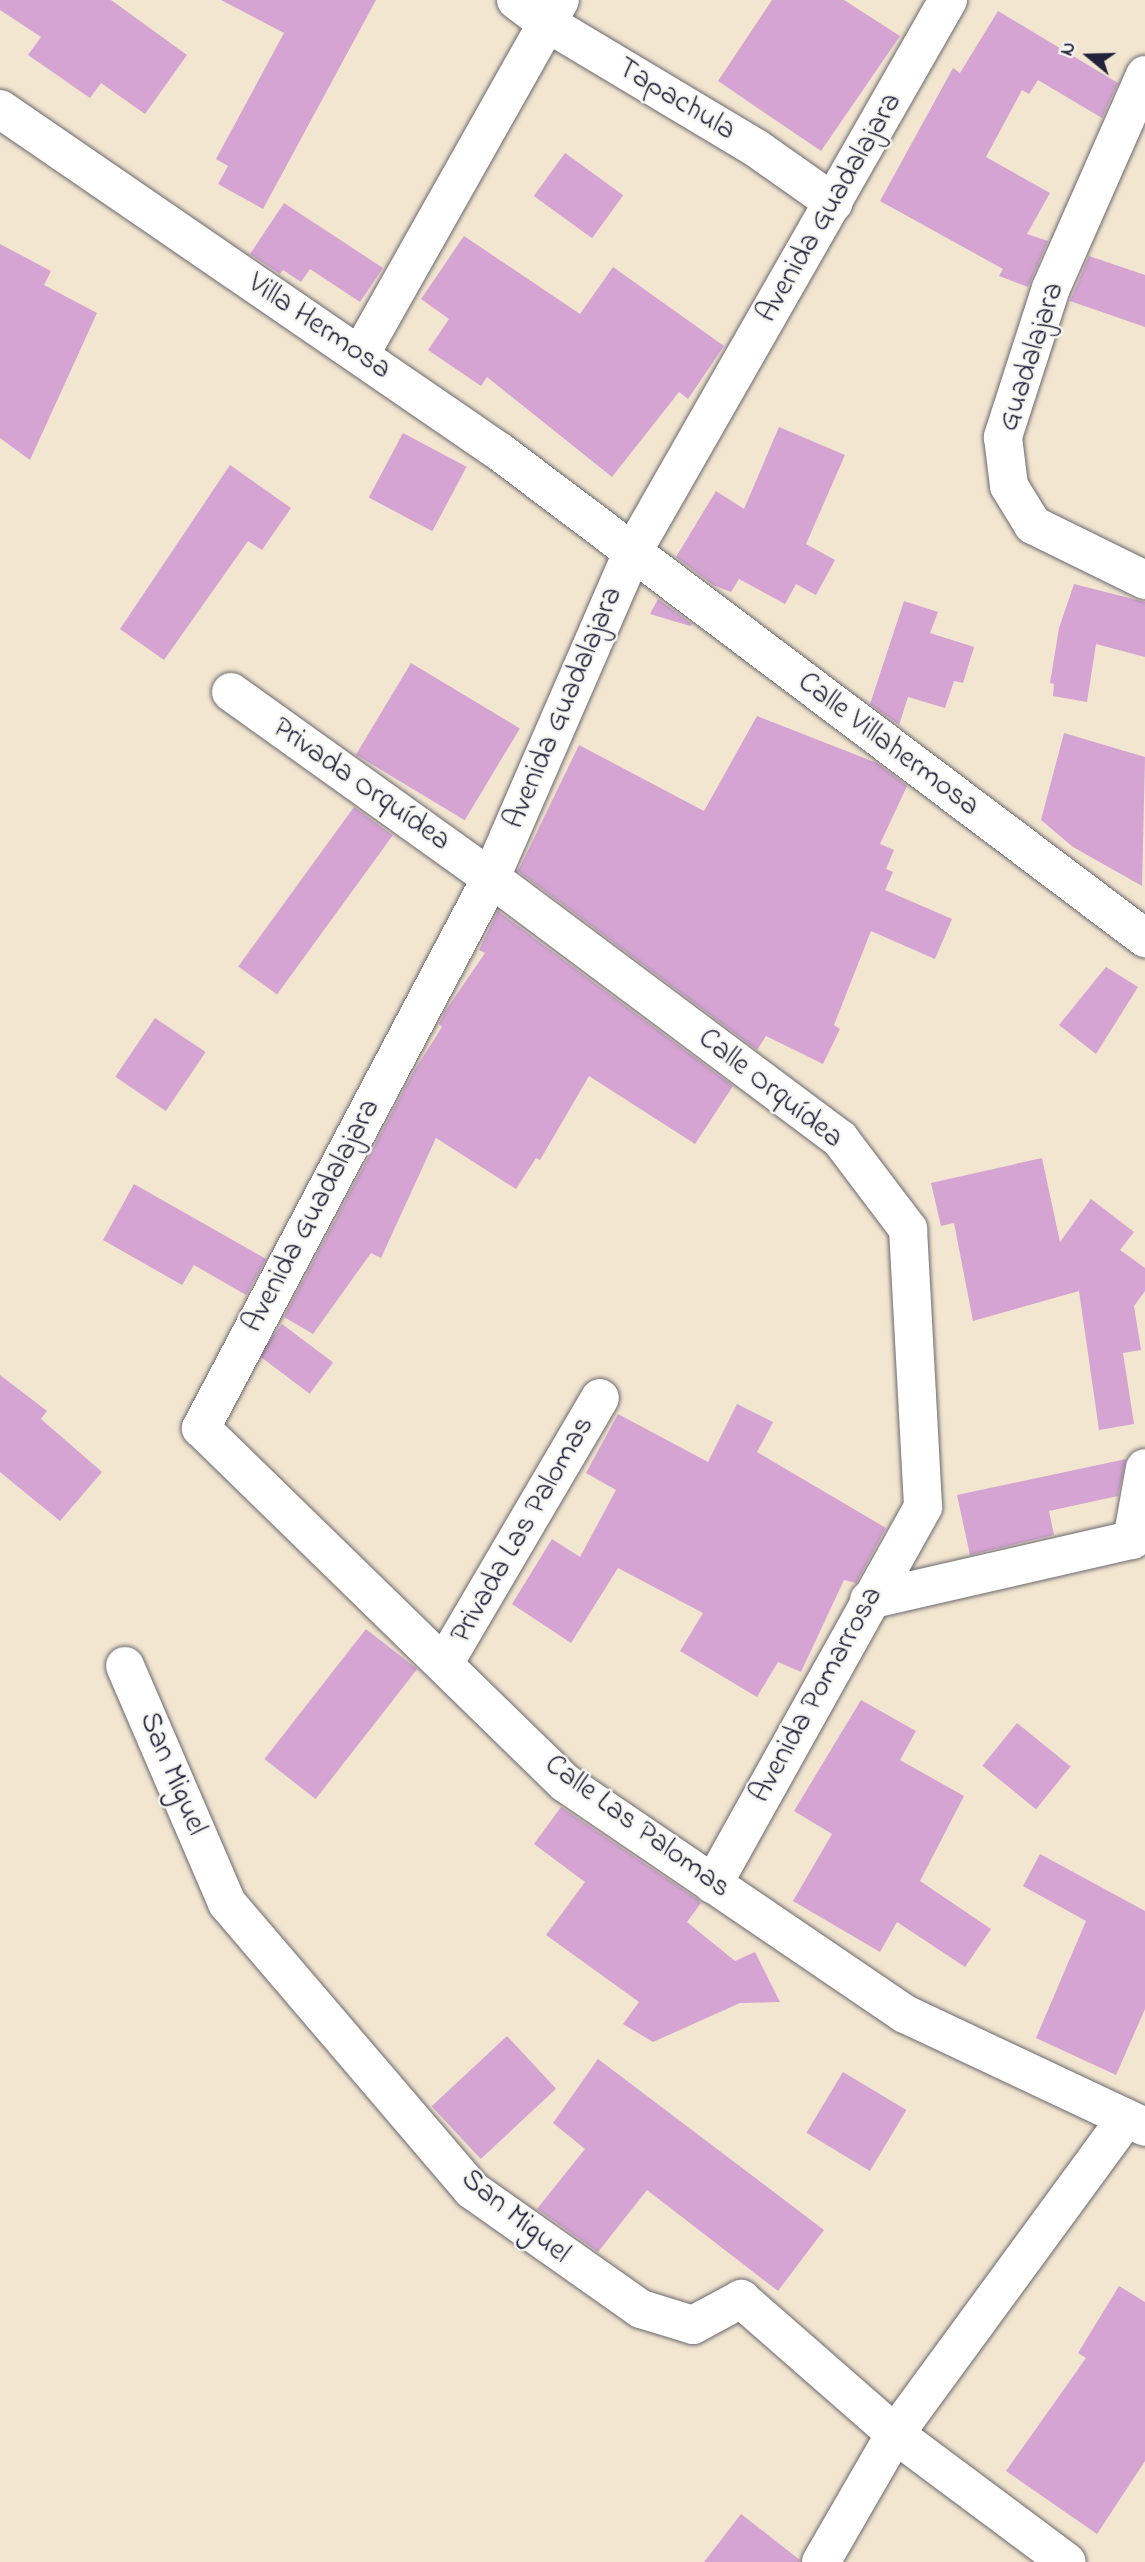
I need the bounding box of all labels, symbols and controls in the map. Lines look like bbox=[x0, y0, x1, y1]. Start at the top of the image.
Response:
north arrow bbox=[1054, 21, 1124, 91]
text: N bbox=[1054, 39, 1084, 59]
street label: Tapachula bbox=[610, 51, 742, 149]
street label: Avenida Guadalajara bbox=[750, 87, 910, 329]
street label: Villa Hermosa bbox=[240, 266, 398, 388]
street label: Guadalajara bbox=[991, 278, 1073, 436]
street label: Avenida Guadalajara bbox=[497, 582, 631, 834]
street label: Calle Villahermosa bbox=[790, 665, 986, 825]
street label: Privada Orquídea bbox=[265, 710, 457, 860]
street label: Calle Orquídea bbox=[690, 1021, 850, 1157]
street label: Avenida Guadalajara bbox=[235, 1093, 389, 1339]
street label: Privada Las Palomas bbox=[443, 1410, 603, 1650]
street label: Avenida Pomarrosa bbox=[743, 1581, 891, 1809]
street label: San Miguel bbox=[130, 1707, 214, 1841]
street label: Calle Las Palomas bbox=[537, 1748, 737, 1906]
street label: San Miguel bbox=[453, 2162, 577, 2272]

